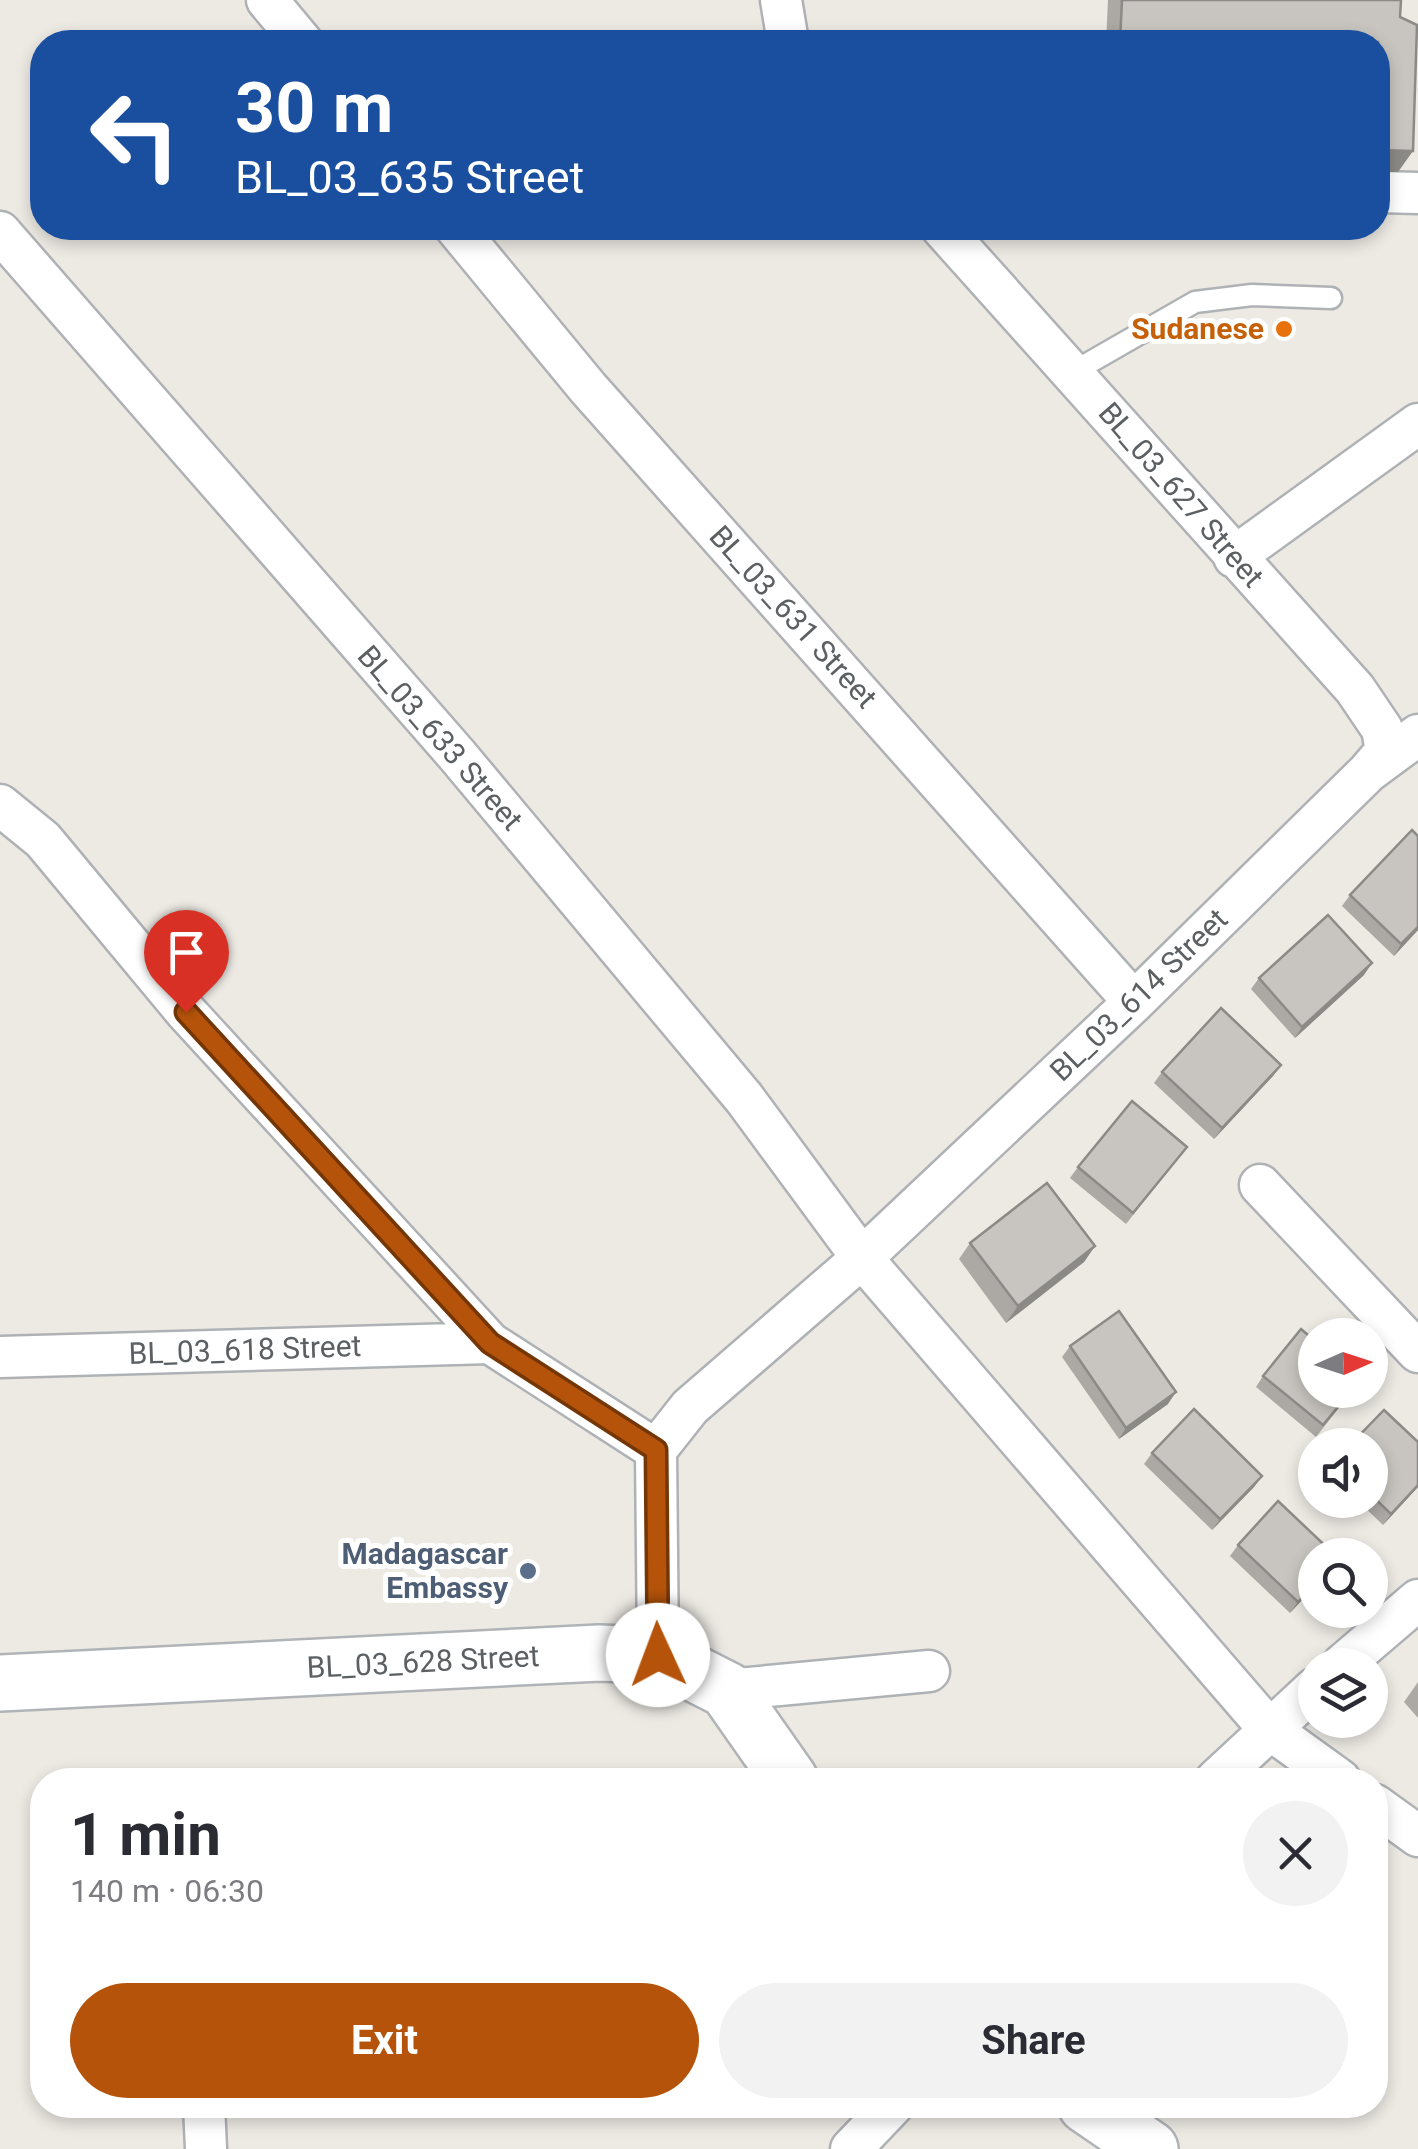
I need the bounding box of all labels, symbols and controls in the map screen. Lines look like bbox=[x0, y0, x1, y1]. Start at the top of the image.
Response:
text: 30 m bbox=[235, 67, 393, 149]
icon: left bbox=[70, 70, 200, 200]
text: BL_03_635 Street bbox=[235, 151, 584, 204]
place label: Sudanese bbox=[1131, 311, 1264, 346]
marker: Sudanese bbox=[1273, 318, 1295, 340]
street label: BL_03_627 Street bbox=[1092, 395, 1271, 594]
street label: BL_03_631 Street bbox=[702, 518, 884, 715]
street label: BL_03_633 Street bbox=[351, 638, 530, 837]
street label: BL_03_614 Street bbox=[1043, 901, 1235, 1088]
pin bbox=[144, 910, 229, 1013]
icon: arrive bbox=[159, 925, 214, 980]
north arrow bbox=[1298, 1318, 1388, 1408]
map controls bbox=[1298, 1318, 1388, 1738]
street label: BL_03_618 Street bbox=[128, 1328, 362, 1371]
button: sound bbox=[1298, 1428, 1388, 1518]
place label: Madagascar Embassy bbox=[341, 1536, 509, 1605]
button: search bbox=[1298, 1538, 1388, 1628]
marker: Madagascar Embassy bbox=[517, 1560, 539, 1582]
position arrow bbox=[606, 1603, 710, 1707]
street label: BL_03_628 Street bbox=[306, 1638, 540, 1685]
button: layers bbox=[1298, 1648, 1388, 1738]
text: 1 min bbox=[70, 1799, 221, 1870]
button: close bbox=[1243, 1801, 1348, 1906]
text: 140 m · 06:30 bbox=[70, 1872, 264, 1910]
button: Exit bbox=[70, 1983, 699, 2098]
button: Share bbox=[719, 1983, 1348, 2098]

